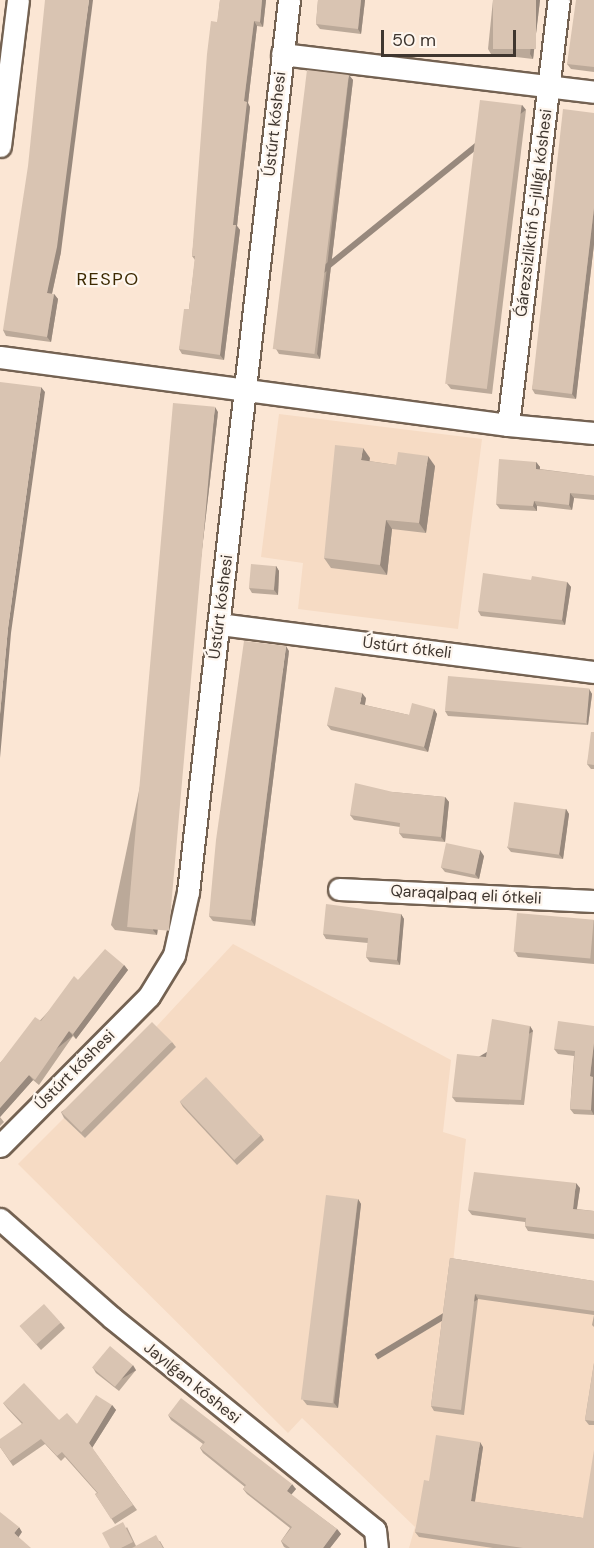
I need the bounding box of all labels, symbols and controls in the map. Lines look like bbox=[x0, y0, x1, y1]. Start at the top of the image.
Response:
scale bar bbox=[384, 18, 519, 56]
text: 50 m bbox=[392, 28, 436, 52]
street label: Ústúrt kóshesi bbox=[260, 71, 290, 177]
street label: Ǵárezsizliktiń 5-jıllıǵı kóshesi bbox=[512, 108, 556, 318]
district label: RESPO bbox=[76, 268, 140, 290]
street label: Ústúrt kóshesi bbox=[205, 554, 237, 660]
street label: Ústúrt ótkeli bbox=[361, 633, 453, 663]
street label: Qaraqalpaq eli ótkeli bbox=[390, 881, 542, 909]
street label: Ústúrt kóshesi bbox=[31, 1026, 119, 1114]
street label: Jayılǵan kóshesi bbox=[140, 1338, 244, 1428]

